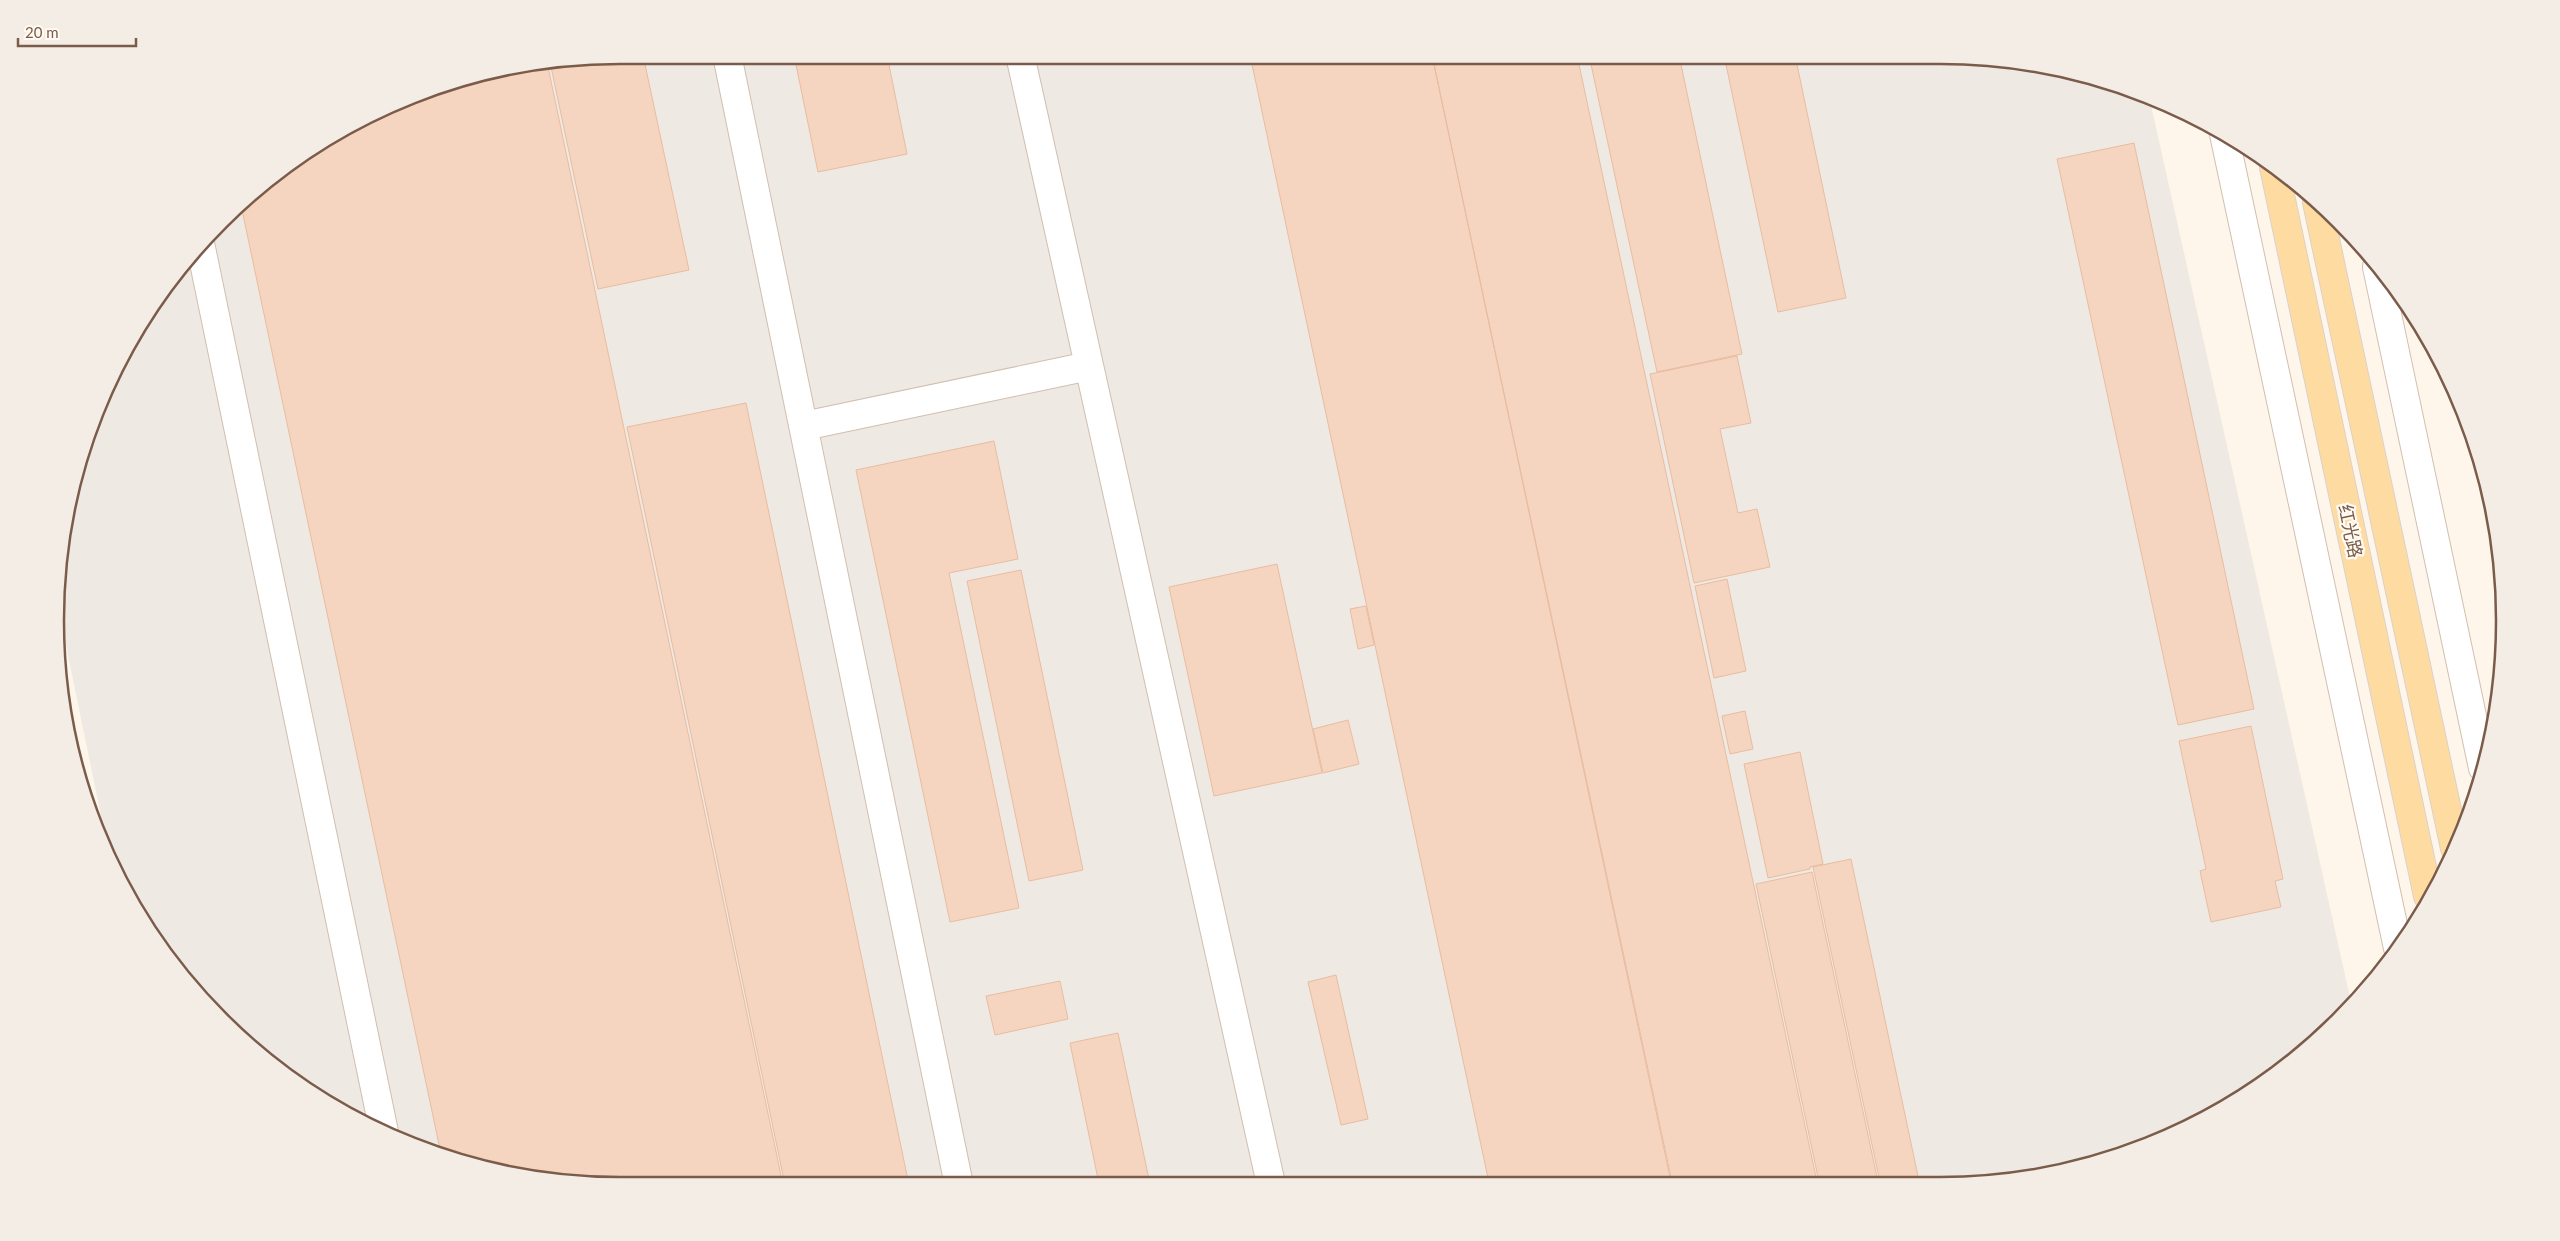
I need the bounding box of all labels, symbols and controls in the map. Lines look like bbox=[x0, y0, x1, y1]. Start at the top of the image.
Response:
scale bar bbox=[18, 15, 135, 47]
text: 20 m bbox=[25, 23, 59, 41]
street label: 红光路 bbox=[2335, 502, 2367, 560]

